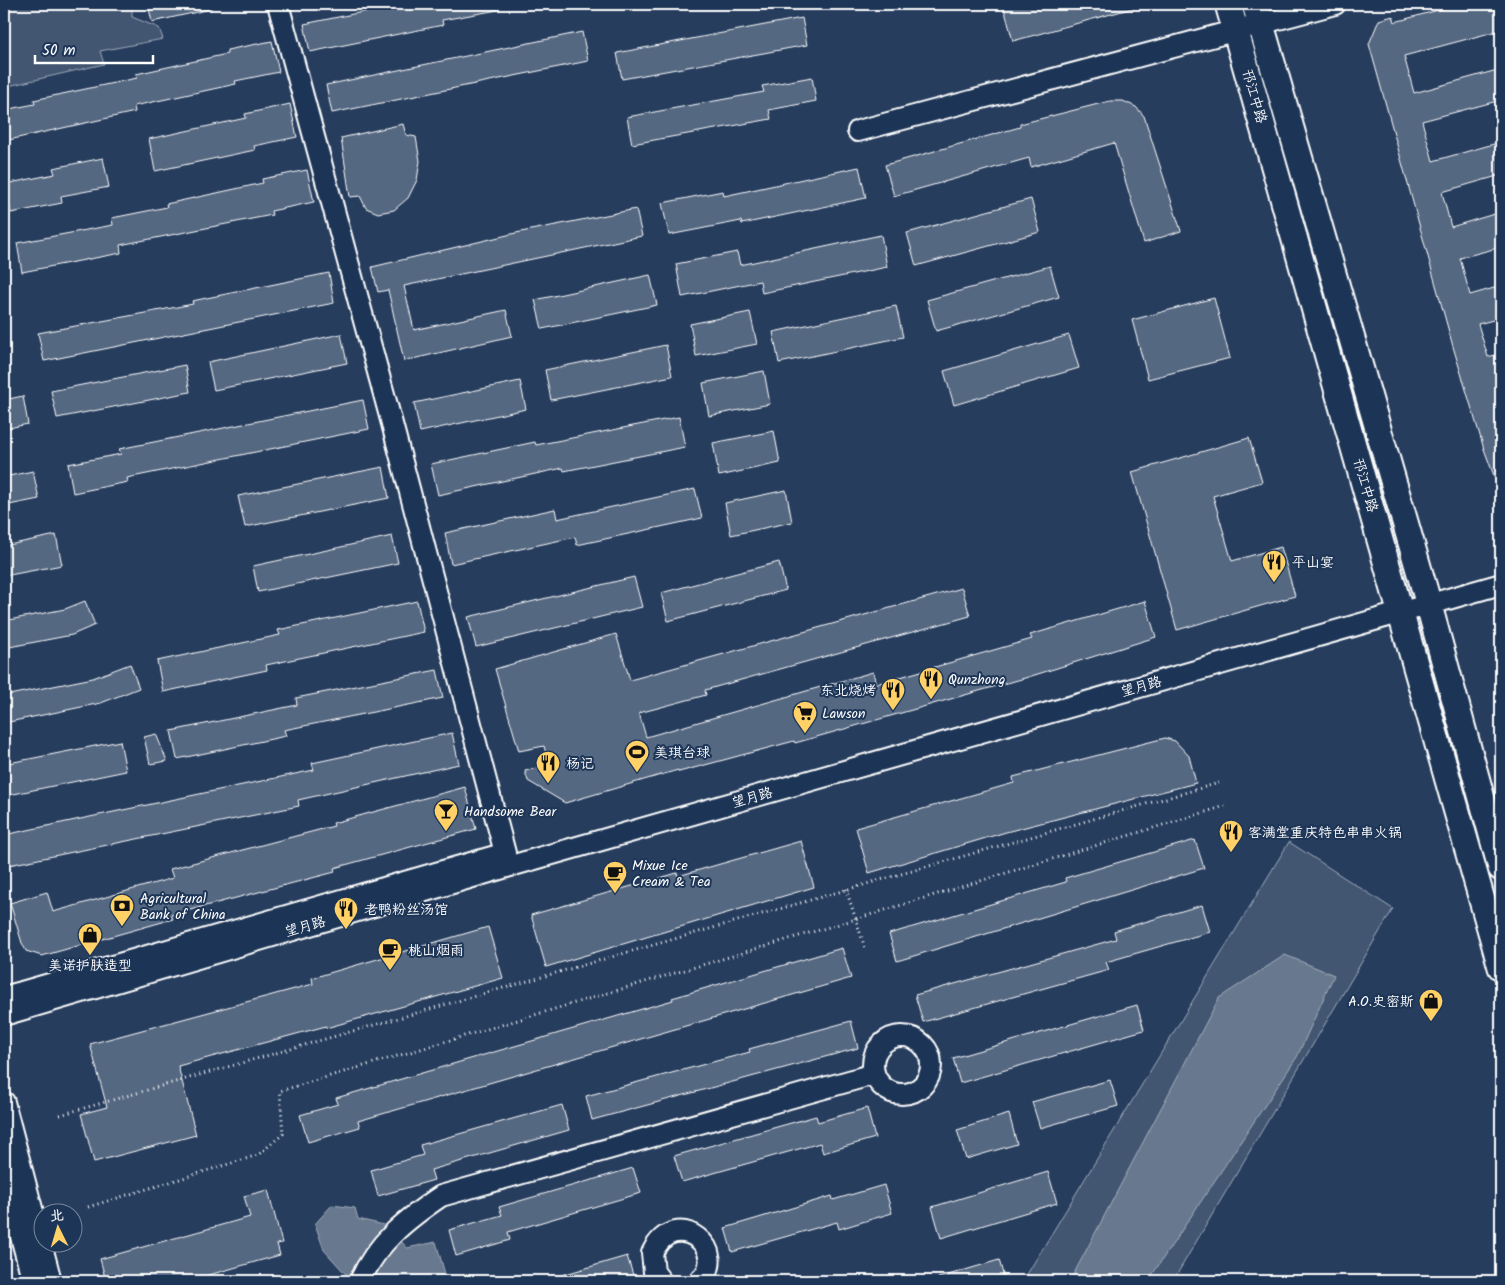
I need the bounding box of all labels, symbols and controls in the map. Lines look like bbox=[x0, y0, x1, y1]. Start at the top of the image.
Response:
scale bar bbox=[35, 32, 152, 64]
text: 50 m bbox=[42, 39, 76, 63]
street label: 邗江中路 bbox=[1236, 66, 1272, 126]
street label: 邗江中路 bbox=[1347, 455, 1383, 515]
restaurant icon: 平山宴 bbox=[1261, 549, 1287, 583]
place label: 平山宴 bbox=[1292, 552, 1334, 574]
restaurant icon: Qunzhong bbox=[918, 666, 944, 700]
place label: Qunzhong bbox=[948, 669, 1005, 691]
street label: 望月路 bbox=[1118, 671, 1164, 703]
restaurant icon: 东北烧烤 bbox=[880, 677, 906, 711]
place label: 东北烧烤 bbox=[820, 680, 876, 702]
supermarket icon: Lawson bbox=[792, 700, 818, 734]
place label: Lawson bbox=[822, 703, 865, 725]
sports icon: 美琪台球 bbox=[624, 739, 650, 773]
place label: 美琪台球 bbox=[654, 742, 711, 764]
restaurant icon: 杨记 bbox=[535, 750, 561, 784]
place label: 杨记 bbox=[566, 753, 594, 775]
street label: 望月路 bbox=[729, 782, 775, 814]
bar icon: Handsome Bear bbox=[433, 798, 459, 832]
place label: Handsome Bear bbox=[464, 801, 558, 823]
restaurant icon: 客满堂重庆特色串串火锅 bbox=[1218, 819, 1244, 853]
place label: 客满堂重庆特色串串火锅 bbox=[1248, 822, 1402, 844]
place label: Mixue Ice Cream & Tea bbox=[632, 855, 710, 893]
cafe icon: Mixue Ice Cream & Tea bbox=[602, 860, 628, 894]
place label: Agricultural Bank of China bbox=[140, 888, 226, 926]
bank icon: Agricultural Bank of China bbox=[109, 893, 135, 927]
restaurant icon: 老鸭粉丝汤馆 bbox=[333, 896, 359, 930]
place label: 老鸭粉丝汤馆 bbox=[364, 899, 448, 921]
street label: 望月路 bbox=[282, 911, 328, 943]
shop icon: 美诺护肤造型 bbox=[77, 922, 103, 956]
cafe icon: 桃山烟雨 bbox=[377, 937, 403, 971]
place label: 桃山烟雨 bbox=[408, 940, 464, 962]
place label: 美诺护肤造型 bbox=[48, 955, 132, 977]
shop icon: A.O.史密斯 bbox=[1418, 988, 1444, 1022]
place label: A.O.史密斯 bbox=[1348, 991, 1414, 1013]
north arrow bbox=[32, 1202, 82, 1252]
text: 北 bbox=[49, 1204, 65, 1228]

